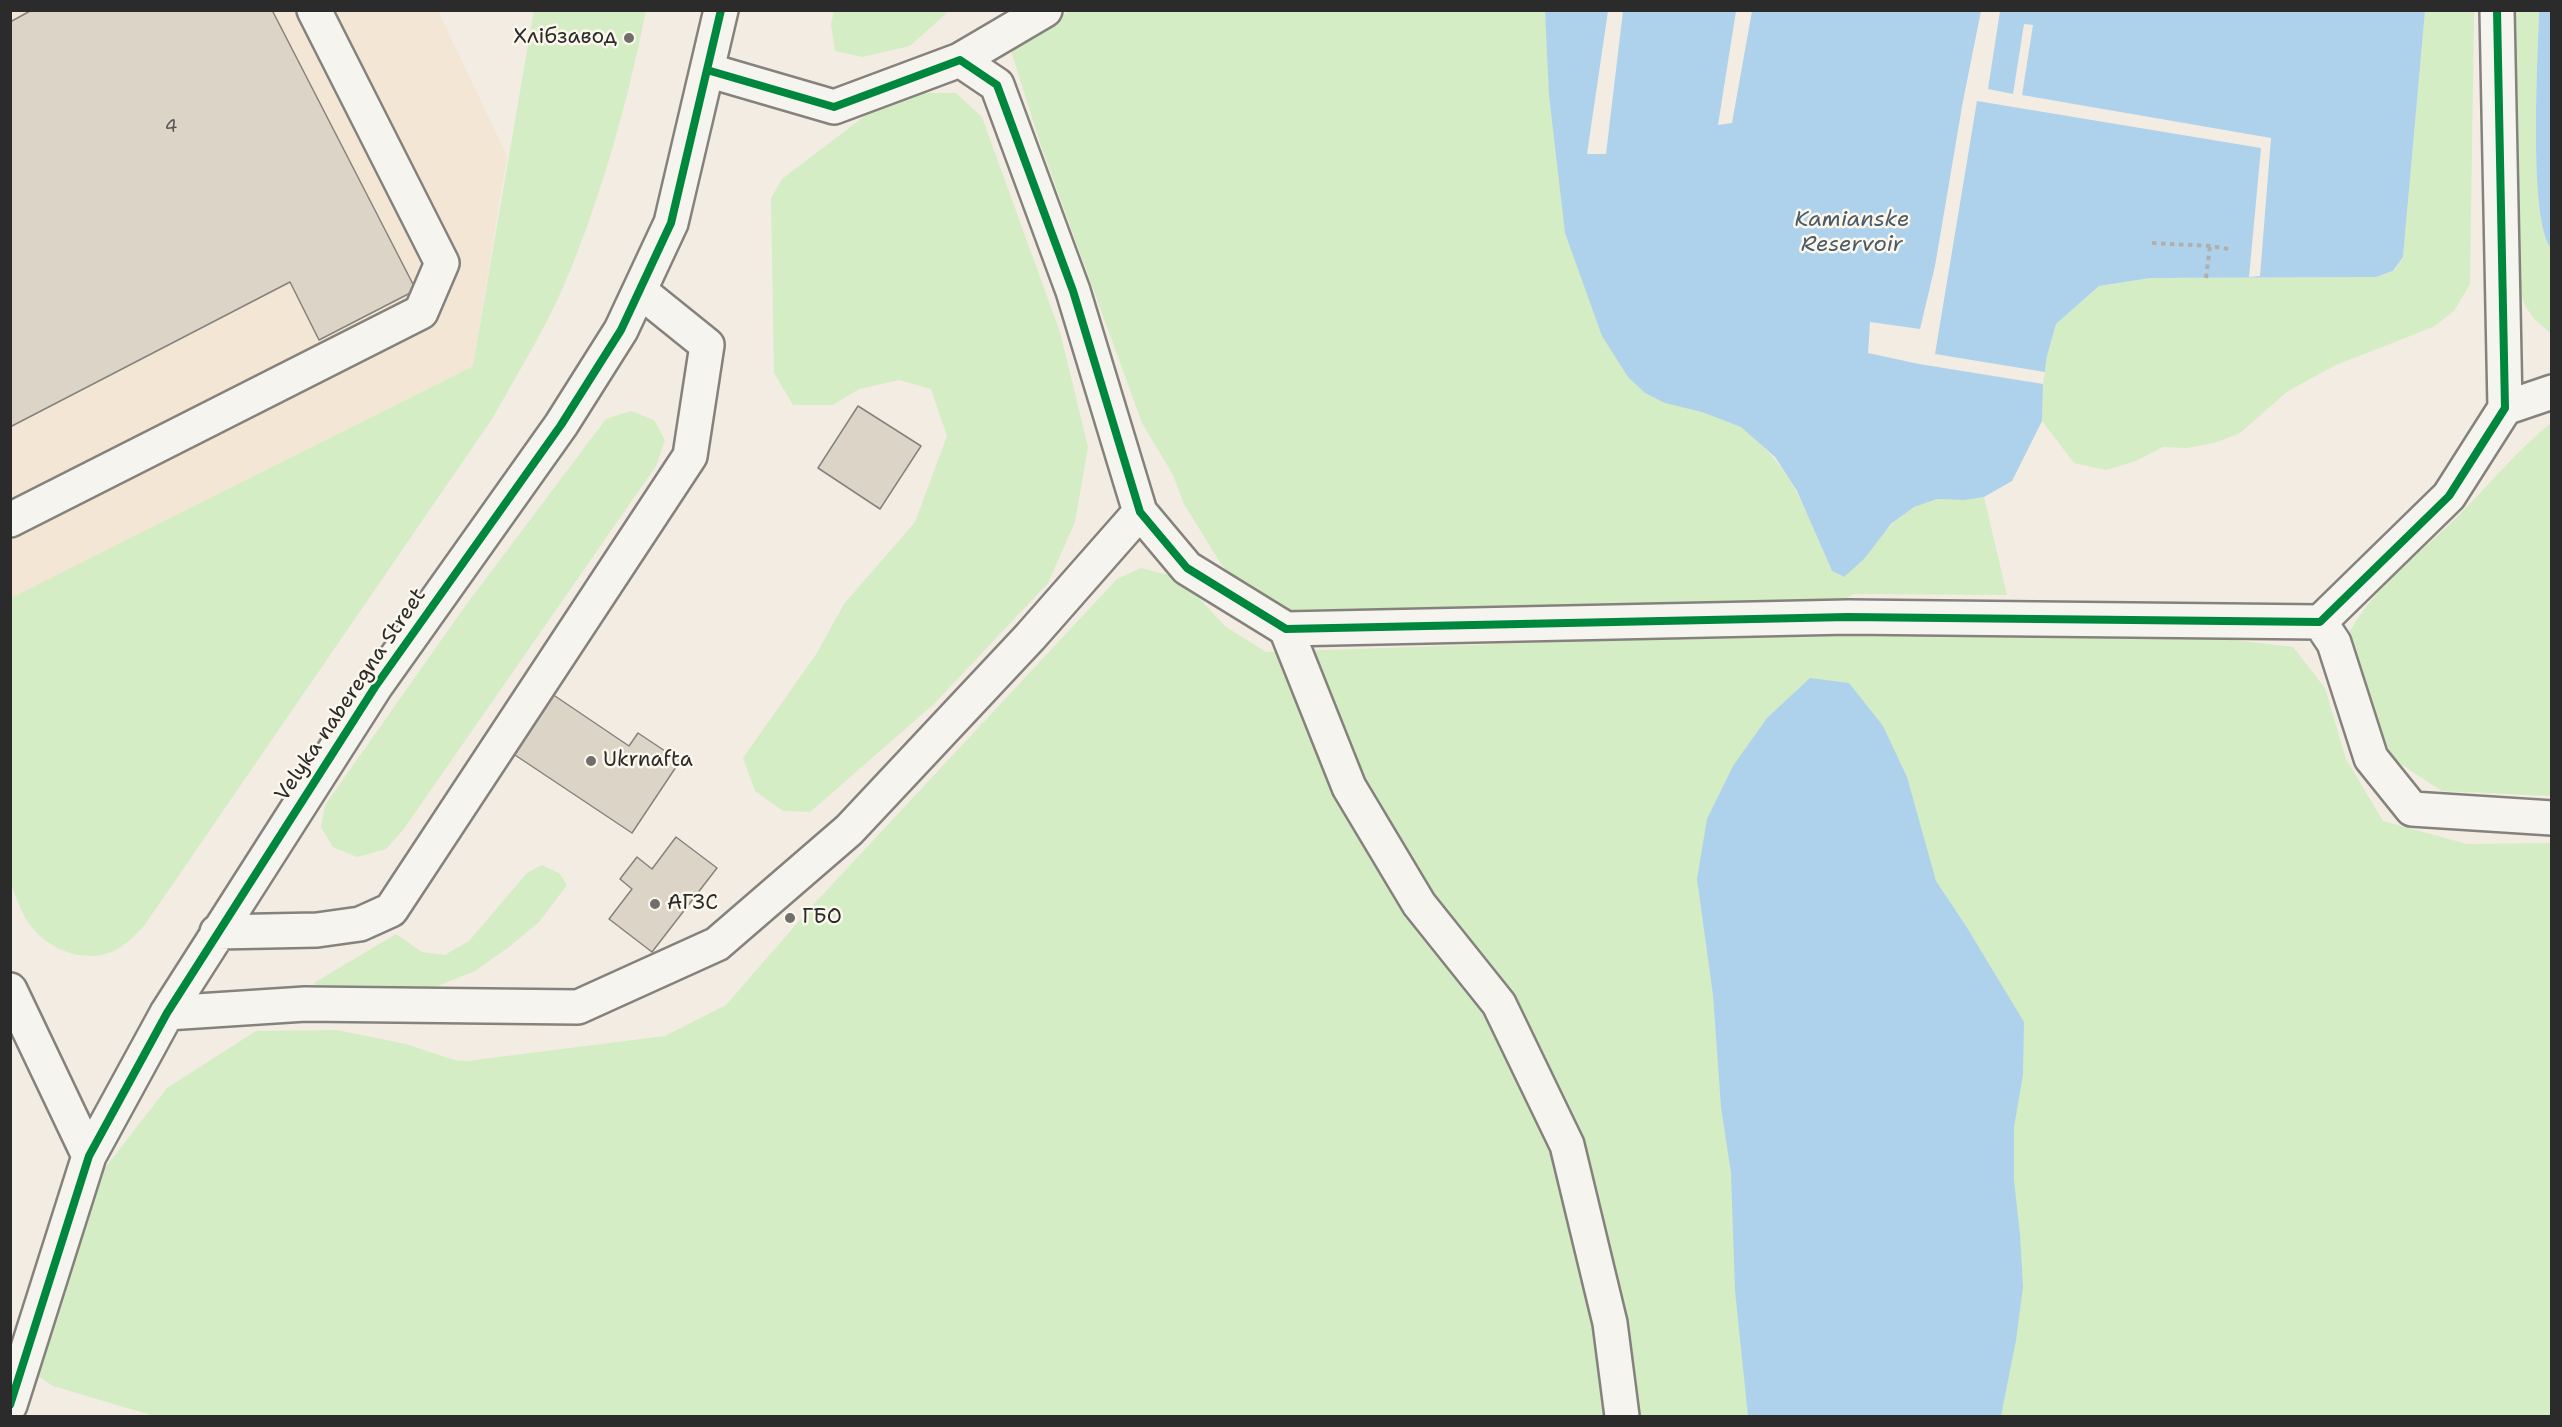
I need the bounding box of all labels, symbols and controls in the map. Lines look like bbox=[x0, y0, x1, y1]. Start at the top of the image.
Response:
place label: Хлібзавод bbox=[513, 25, 617, 51]
marker: Хлібзавод bbox=[622, 31, 636, 45]
house number: 4 bbox=[165, 116, 177, 138]
water label: Kamianske Reservoir bbox=[1795, 207, 1909, 258]
street label: Velyka naberegna Street bbox=[270, 584, 432, 806]
place label: Ukrnafta bbox=[603, 748, 693, 774]
marker: Ukrnafta bbox=[584, 754, 598, 768]
place label: АГЗС bbox=[667, 891, 718, 917]
marker: АГЗС bbox=[648, 897, 662, 911]
place label: ГБО bbox=[802, 905, 842, 931]
marker: ГБО bbox=[783, 911, 797, 925]

